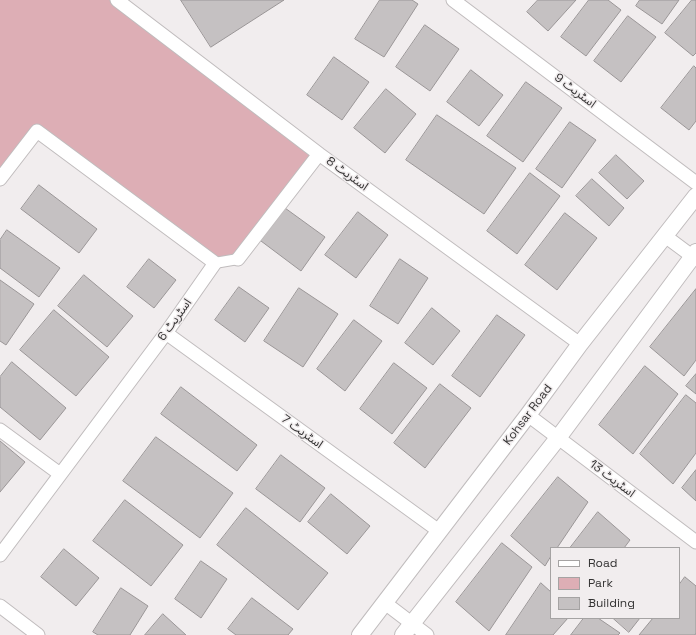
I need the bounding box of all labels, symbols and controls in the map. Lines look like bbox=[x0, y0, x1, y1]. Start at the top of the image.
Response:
street label: اسٹریٹ 9 bbox=[551, 71, 599, 111]
street label: اسٹریٹ 8 bbox=[323, 154, 371, 194]
street label: اسٹریٹ 6 bbox=[155, 296, 195, 344]
street label: Kohsar Road bbox=[501, 382, 555, 448]
street label: اسٹریٹ 7 bbox=[278, 412, 326, 452]
street label: اسٹریٹ 13 bbox=[586, 457, 638, 501]
legend bbox=[550, 547, 680, 619]
text: Road bbox=[588, 555, 617, 571]
text: Park bbox=[588, 575, 613, 591]
text: Building bbox=[588, 595, 635, 611]

